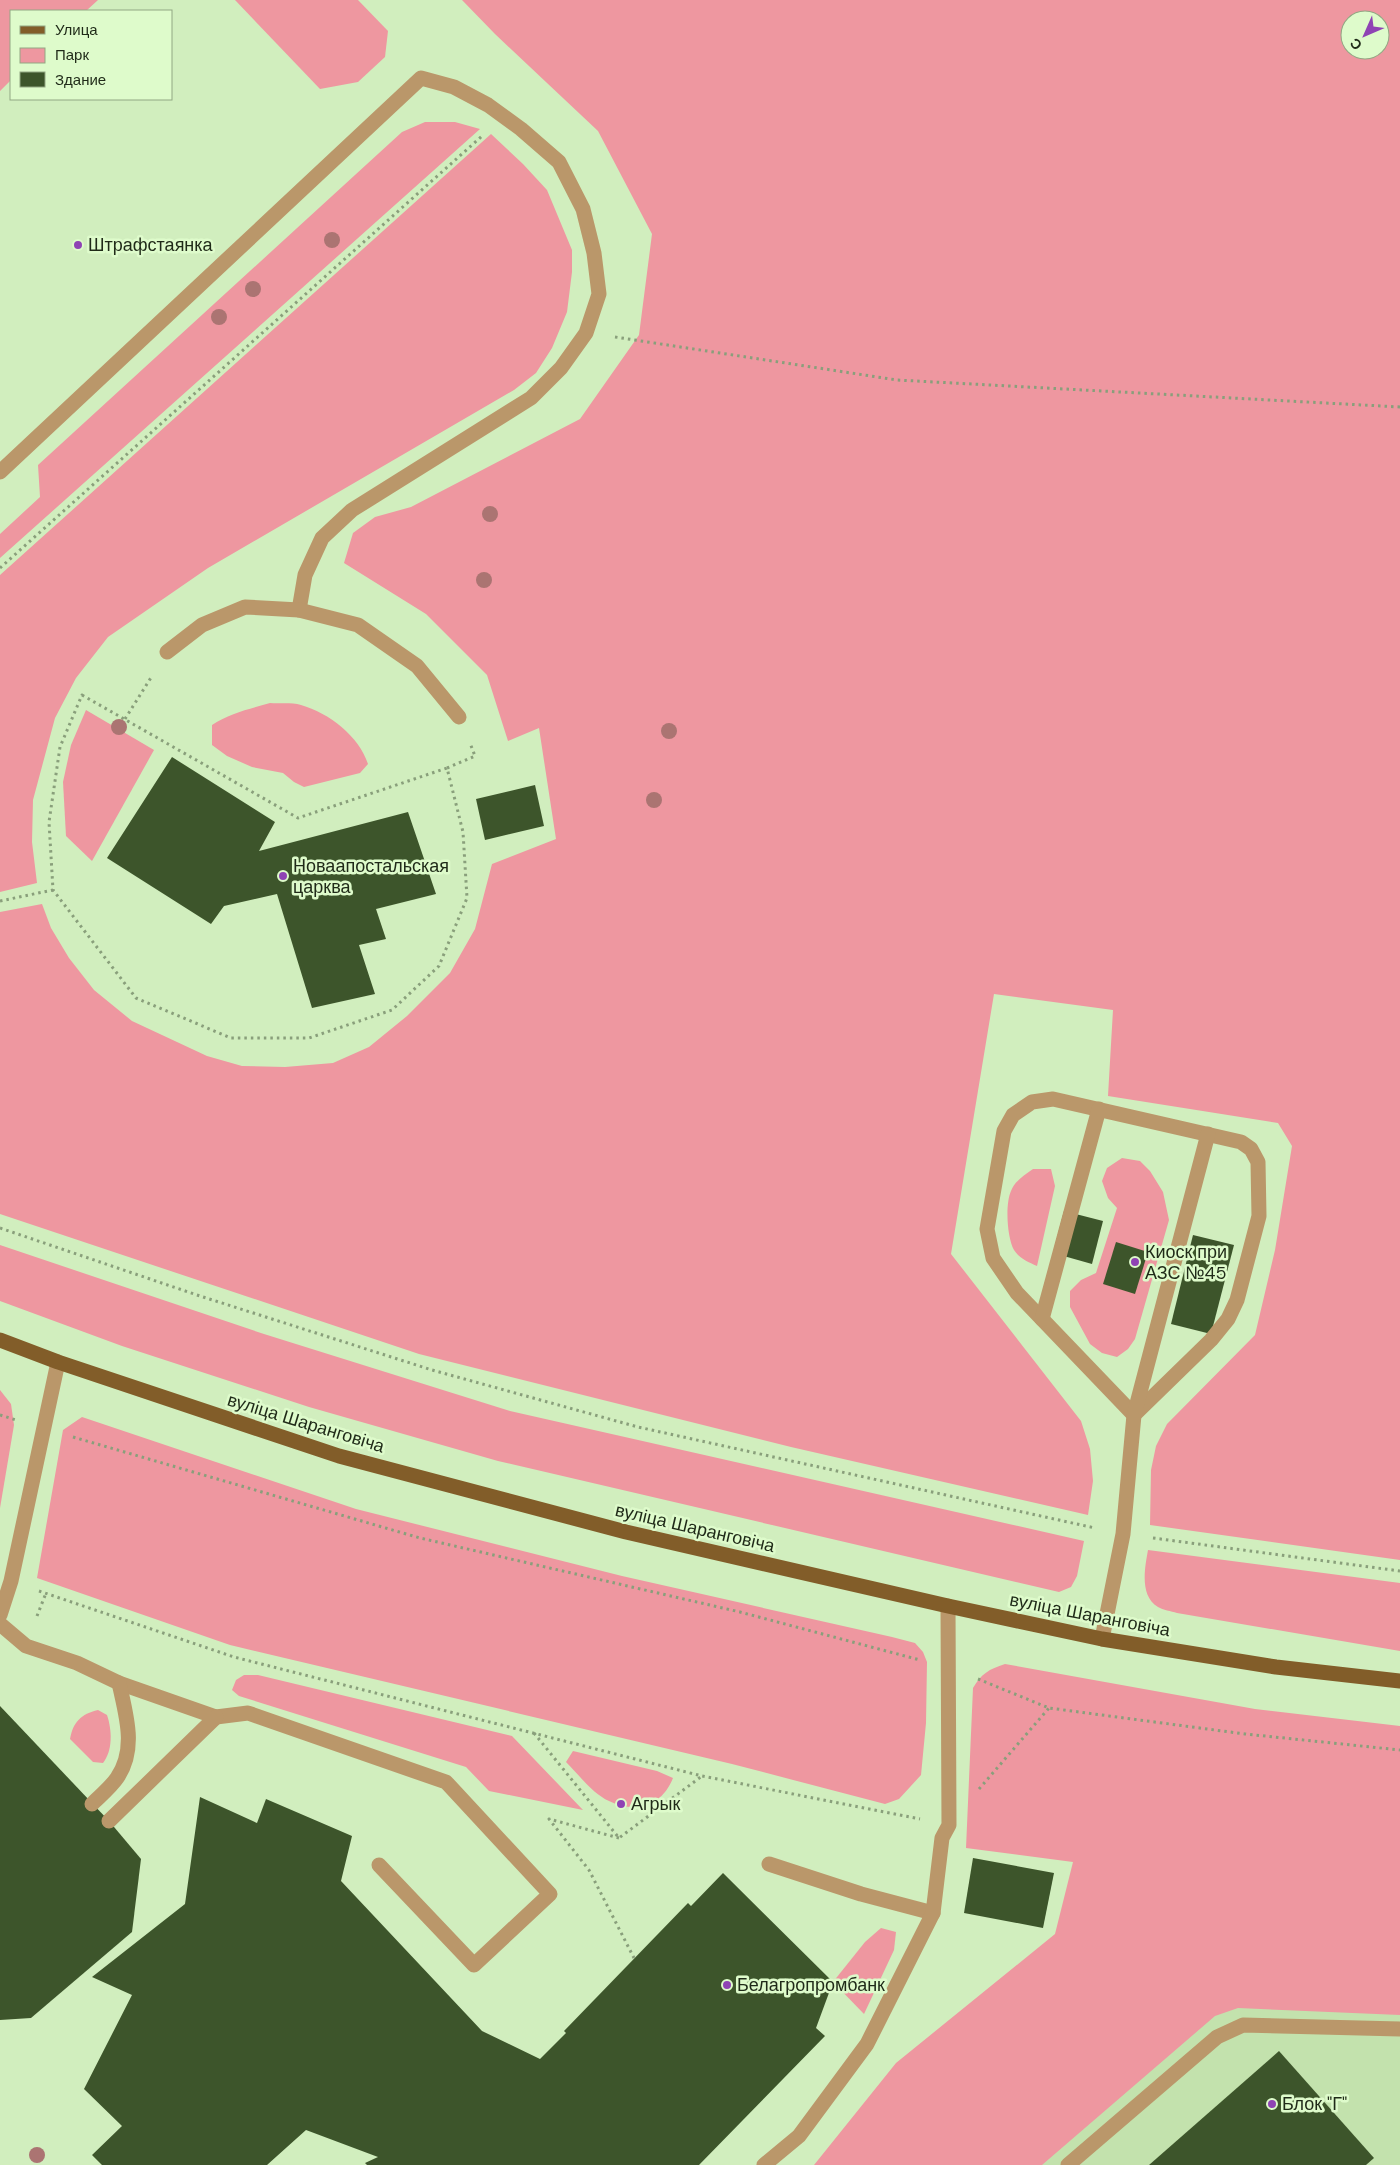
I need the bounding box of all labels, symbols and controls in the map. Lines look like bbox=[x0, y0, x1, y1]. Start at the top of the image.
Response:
legend bbox=[10, 10, 172, 100]
north arrow bbox=[1340, 10, 1390, 60]
text: Улица bbox=[55, 20, 98, 40]
text: С bbox=[1346, 34, 1366, 54]
text: Парк bbox=[55, 45, 89, 65]
text: Здание bbox=[55, 70, 106, 90]
place label: Штрафстаянка bbox=[88, 233, 214, 257]
marker: Штрафстаянка bbox=[72, 239, 84, 251]
place label: Новаапостальская царква bbox=[293, 854, 449, 899]
marker: Новаапостальская царква bbox=[277, 870, 289, 882]
place label: Киоск при АЗС №45 bbox=[1145, 1240, 1227, 1285]
marker: Киоск при АЗС №45 bbox=[1129, 1256, 1141, 1268]
street label: вуліца Шаранговіча bbox=[225, 1388, 388, 1459]
street label: вуліца Шаранговіча bbox=[613, 1498, 778, 1558]
street label: вуліца Шаранговіча bbox=[1008, 1588, 1173, 1643]
place label: Агрык bbox=[631, 1792, 681, 1816]
marker: Агрык bbox=[615, 1798, 627, 1810]
place label: Белагропромбанк bbox=[737, 1973, 885, 1997]
marker: Белагропромбанк bbox=[721, 1979, 733, 1991]
place label: Блок "Г" bbox=[1282, 2092, 1347, 2116]
marker: Блок "Г" bbox=[1266, 2098, 1278, 2110]

